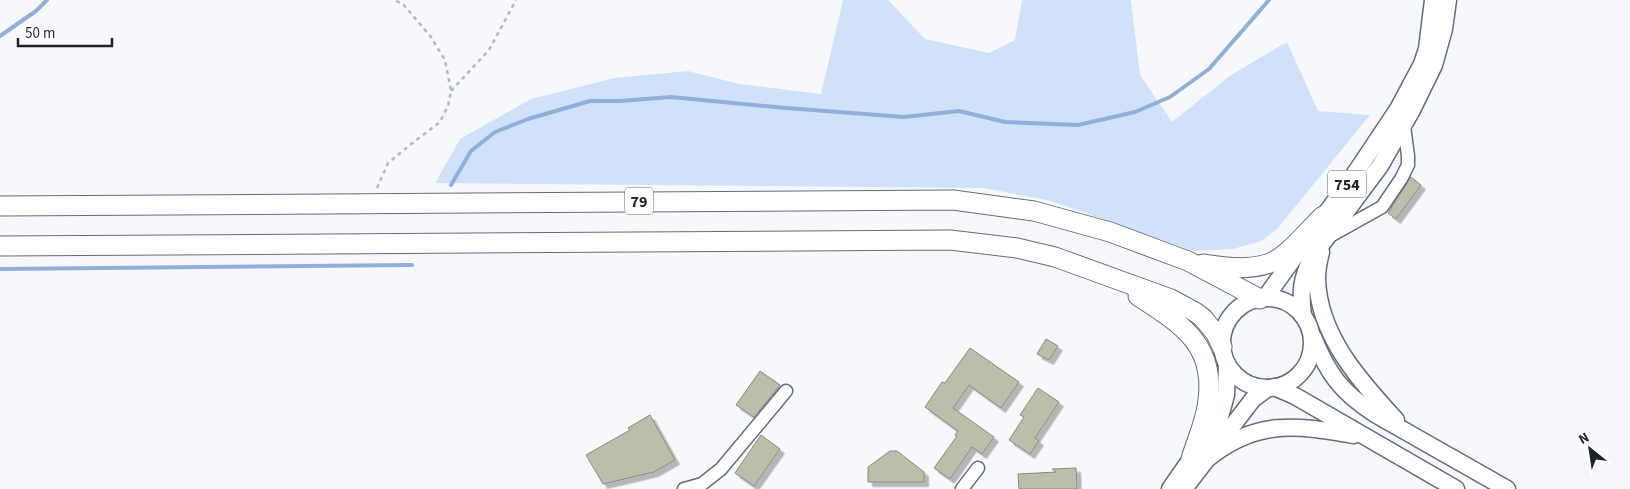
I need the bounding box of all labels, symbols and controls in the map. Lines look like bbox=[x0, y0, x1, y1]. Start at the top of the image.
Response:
scale bar bbox=[18, 15, 111, 47]
text: 50 m bbox=[25, 23, 55, 44]
road number: 754 bbox=[1328, 170, 1366, 198]
road number: 79 bbox=[625, 188, 653, 215]
north arrow bbox=[1565, 424, 1615, 474]
text: N bbox=[1575, 428, 1593, 450]

